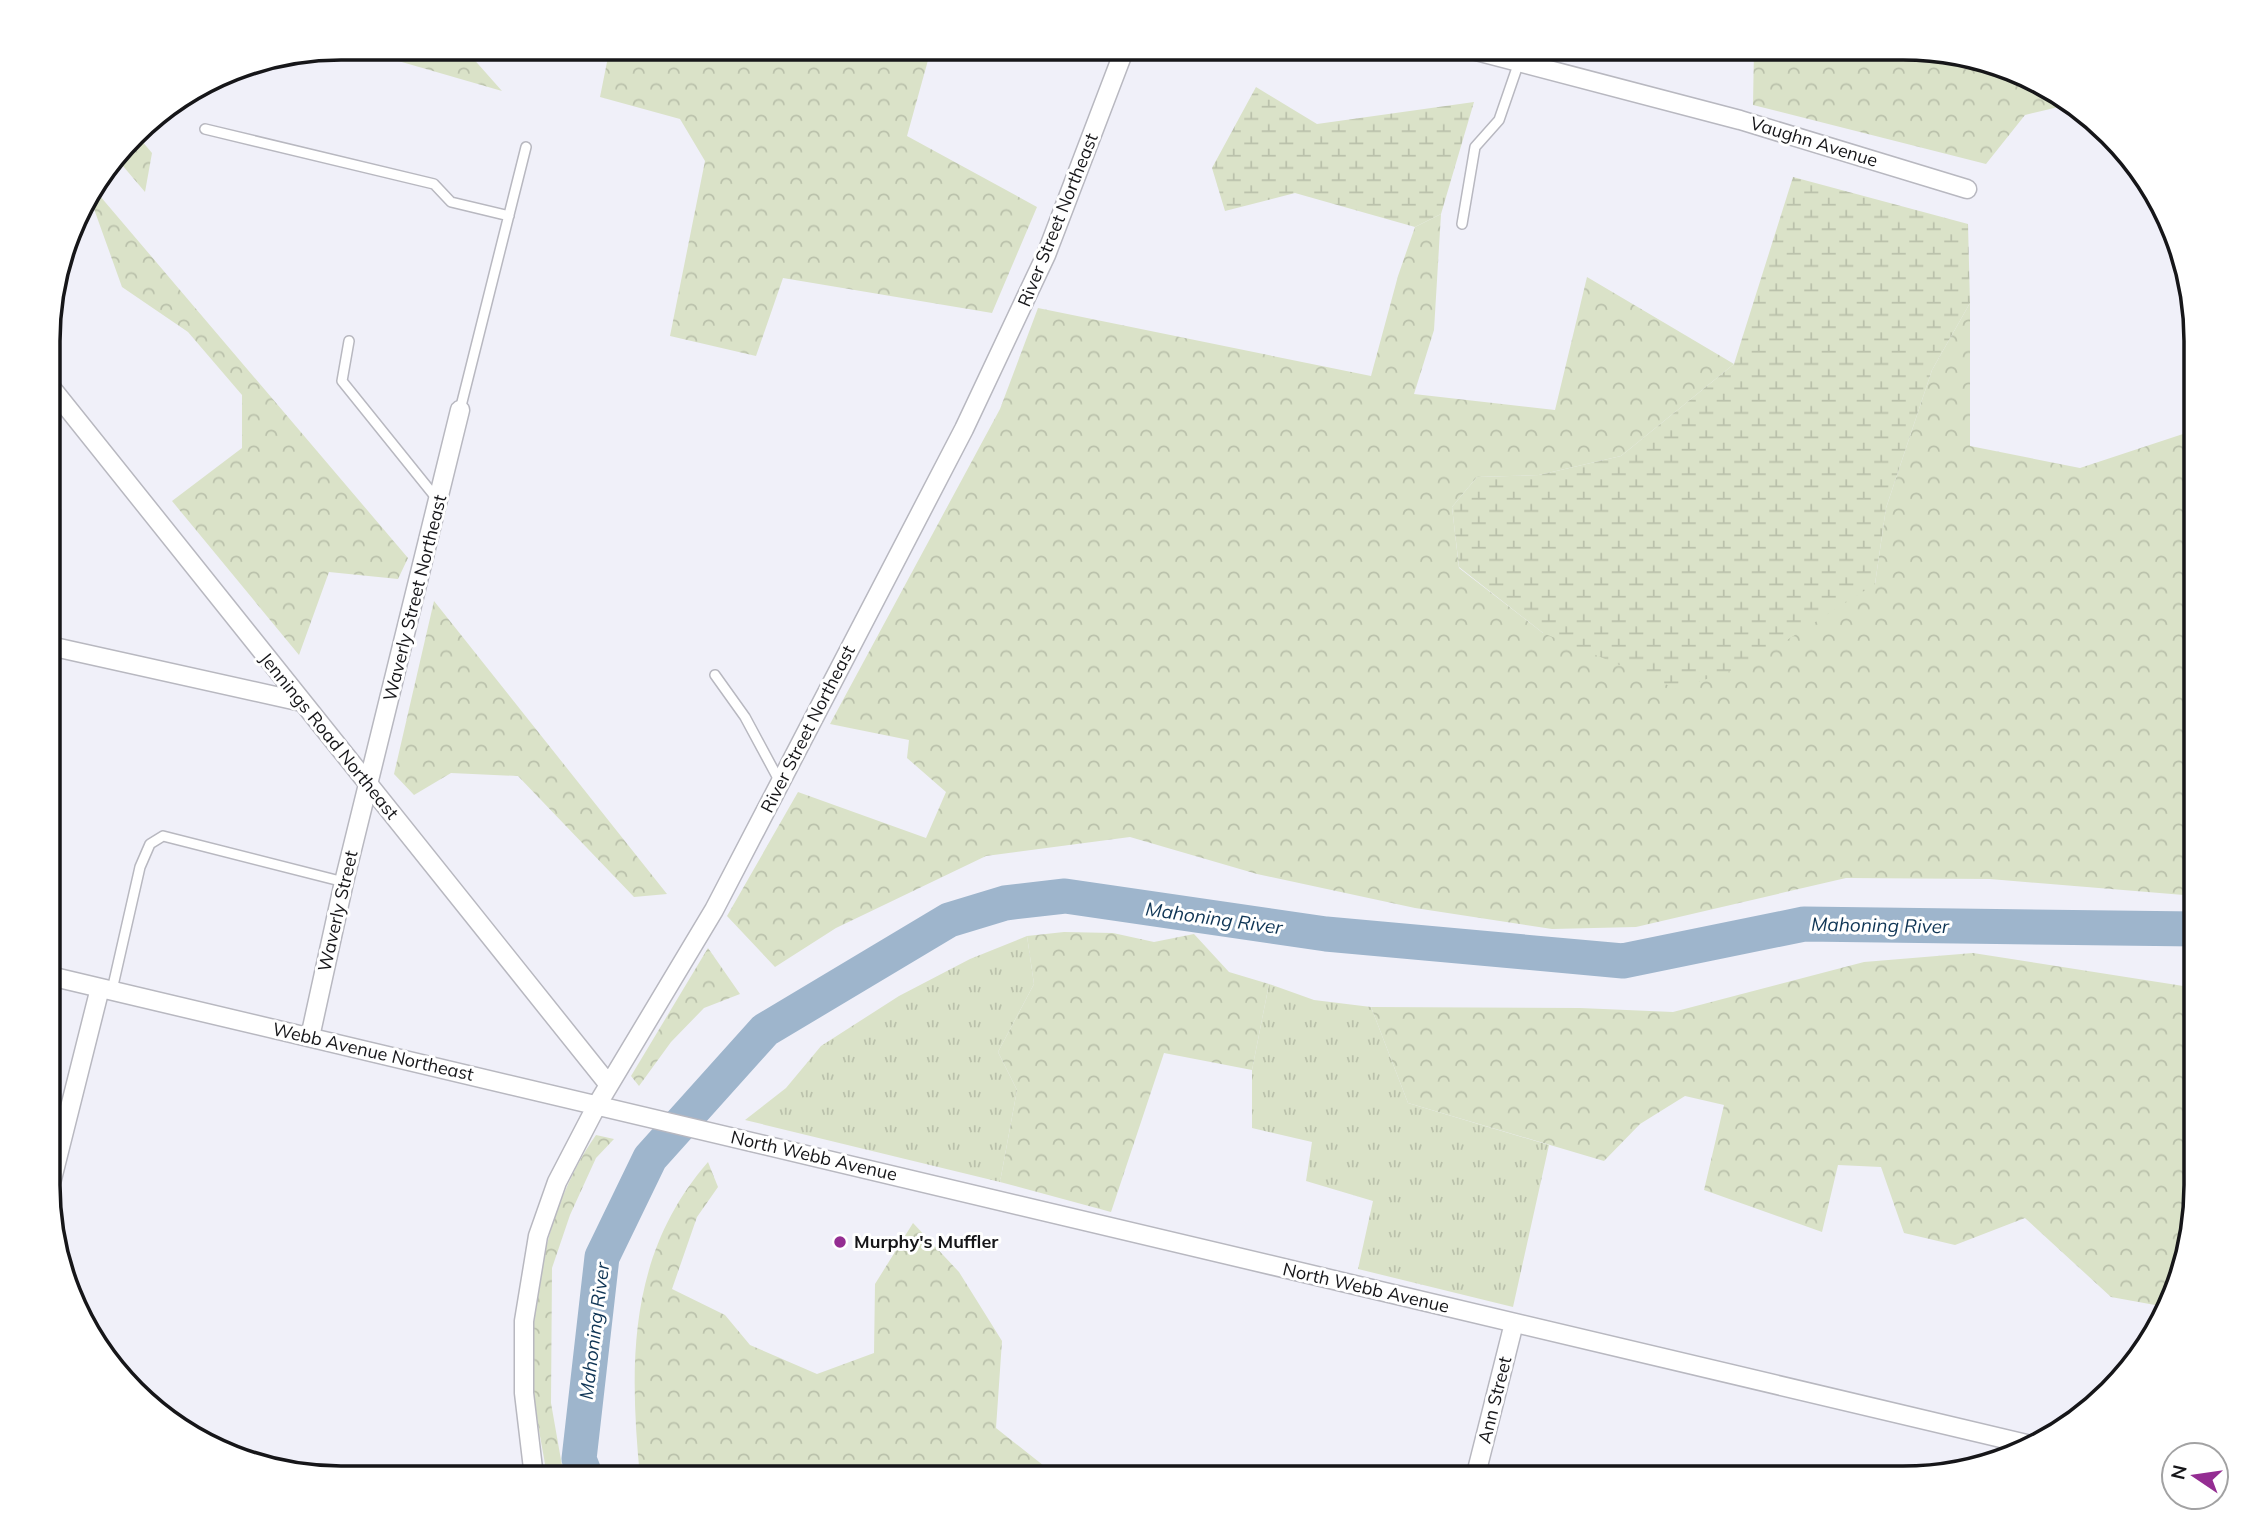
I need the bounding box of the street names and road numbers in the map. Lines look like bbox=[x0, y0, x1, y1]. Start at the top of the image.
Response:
street label: Vaughn Avenue bbox=[1748, 111, 1881, 172]
street label: River Street Northeast bbox=[1012, 130, 1103, 310]
street label: Waverly Street Northeast bbox=[378, 492, 451, 703]
street label: River Street Northeast bbox=[755, 641, 860, 816]
street label: Jennings Road Northeast bbox=[255, 648, 404, 824]
street label: Waverly Street bbox=[312, 848, 363, 974]
street label: Webb Avenue Northeast bbox=[270, 1017, 476, 1086]
street label: North Webb Avenue bbox=[729, 1125, 900, 1186]
street label: North Webb Avenue bbox=[1281, 1257, 1452, 1318]
street label: Ann Street bbox=[1473, 1354, 1516, 1446]

